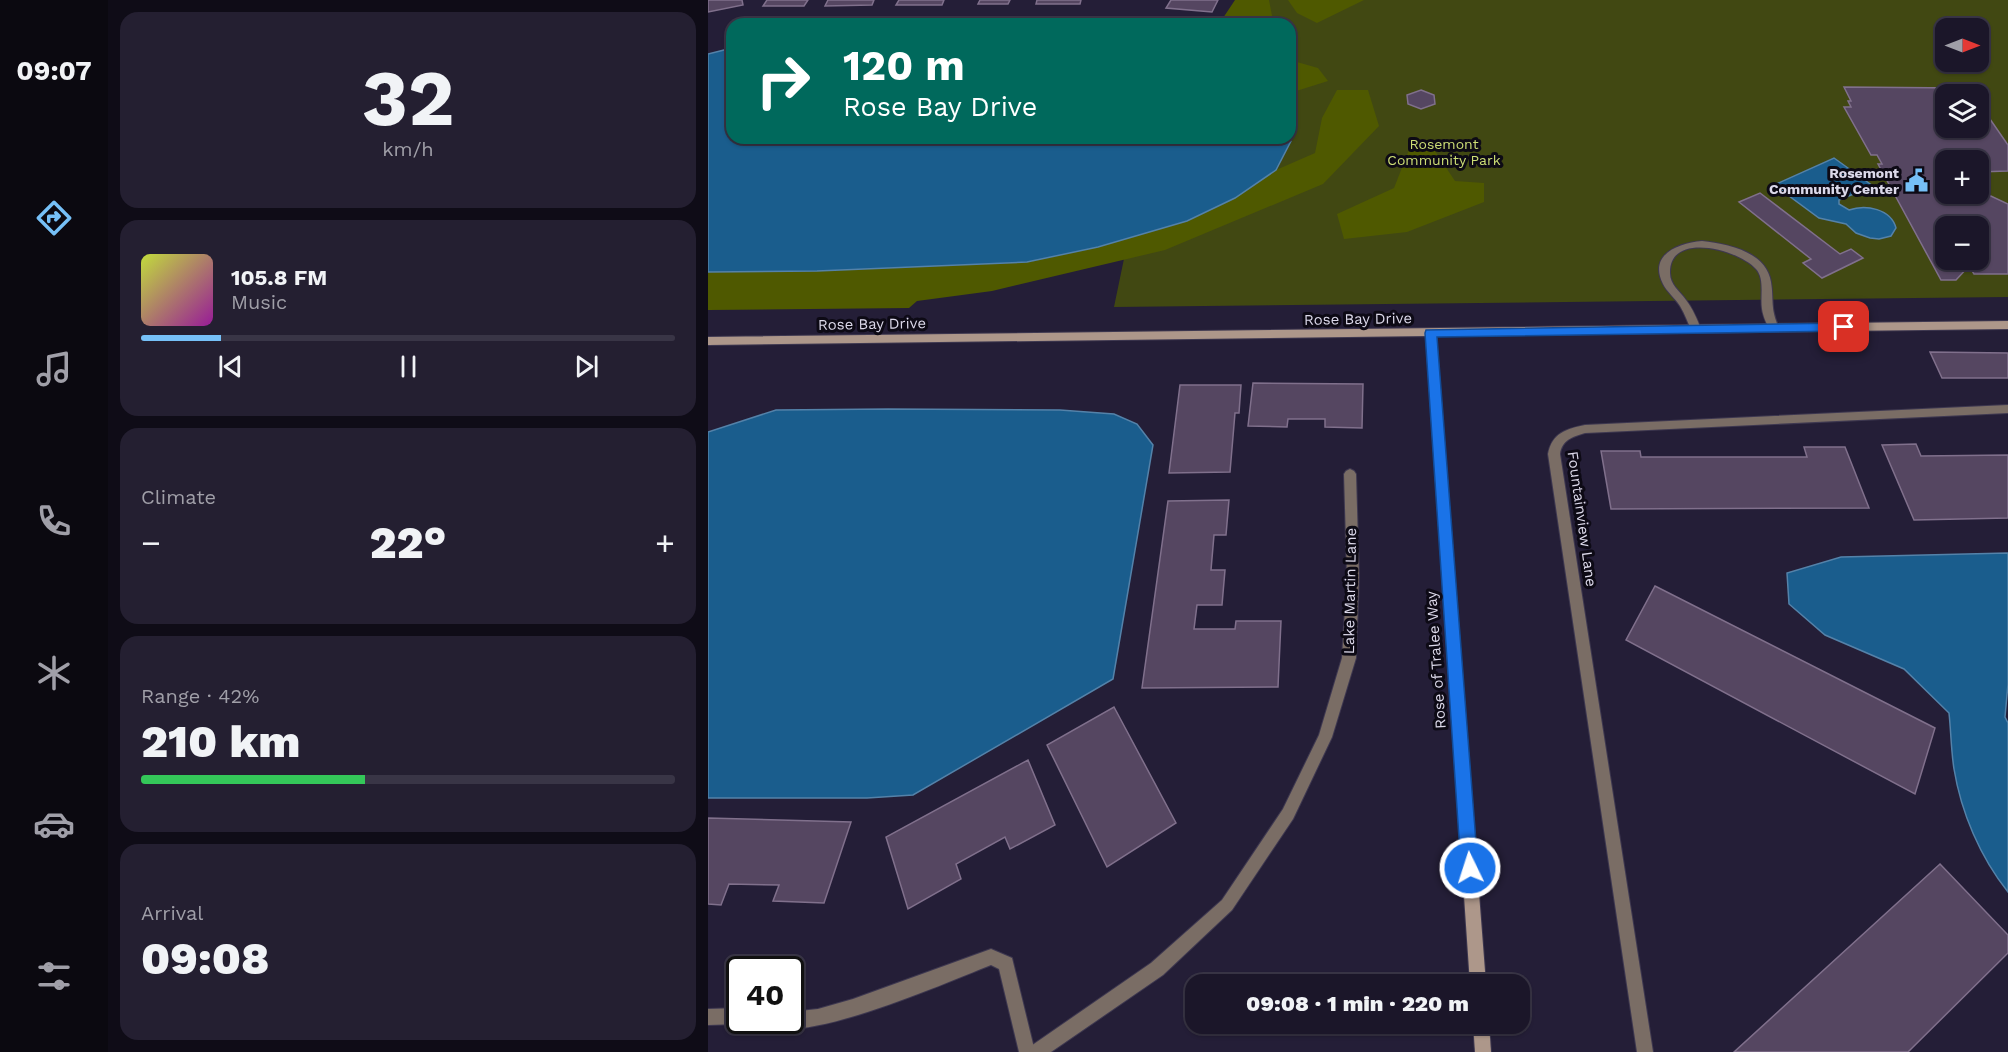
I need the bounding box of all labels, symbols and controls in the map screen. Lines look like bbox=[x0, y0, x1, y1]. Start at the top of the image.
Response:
north arrow bbox=[1935, 18, 1989, 72]
map controls bbox=[1935, 18, 1989, 270]
text: 120 m bbox=[843, 41, 965, 90]
icon: right bbox=[744, 42, 822, 120]
text: 32 bbox=[362, 52, 454, 144]
text: 09:07 bbox=[16, 55, 92, 87]
button: layers bbox=[1935, 84, 1989, 138]
text: Rose Bay Drive bbox=[843, 91, 1037, 123]
park label: Rosemont Community Park bbox=[1387, 136, 1501, 168]
text: km/h bbox=[382, 137, 434, 161]
button: + bbox=[1935, 150, 1989, 204]
place label: Rosemont Community Center bbox=[1769, 165, 1899, 197]
public building icon: Rosemont Community Center bbox=[1904, 168, 1930, 194]
icon: directions bbox=[33, 197, 75, 239]
button: − bbox=[1935, 216, 1989, 270]
text: 105.8 FM bbox=[231, 265, 327, 290]
text: Music bbox=[231, 290, 287, 314]
pin bbox=[1818, 301, 1869, 352]
street label: Rose Bay Drive bbox=[1304, 309, 1412, 329]
icon: arrive bbox=[1827, 310, 1860, 343]
street label: Rose Bay Drive bbox=[818, 314, 926, 334]
icon: music bbox=[33, 348, 75, 390]
icon: previous bbox=[214, 350, 247, 383]
icon: pause bbox=[392, 350, 425, 383]
icon: next bbox=[570, 350, 603, 383]
street label: Fountainview Lane bbox=[1564, 450, 1600, 588]
text: Climate bbox=[141, 485, 216, 509]
icon: phone bbox=[33, 500, 75, 542]
text: 22° bbox=[370, 516, 446, 569]
text: − bbox=[141, 523, 161, 562]
text: + bbox=[655, 523, 675, 562]
street label: Lake Martin Lane bbox=[1340, 528, 1360, 654]
street label: Rose of Tralee Way bbox=[1422, 590, 1450, 729]
icon: climate bbox=[33, 652, 75, 694]
text: Range · 42% bbox=[141, 684, 259, 708]
text: 210 km bbox=[141, 715, 300, 768]
icon: car bbox=[33, 803, 75, 845]
position arrow bbox=[1438, 836, 1502, 900]
text: Arrival bbox=[141, 901, 203, 925]
text: 09:08 bbox=[141, 932, 269, 985]
icon: filters bbox=[33, 955, 75, 997]
speed limit sign: 40 bbox=[726, 956, 804, 1034]
text: 09:08 · 1 min · 220 m bbox=[1246, 991, 1469, 1016]

